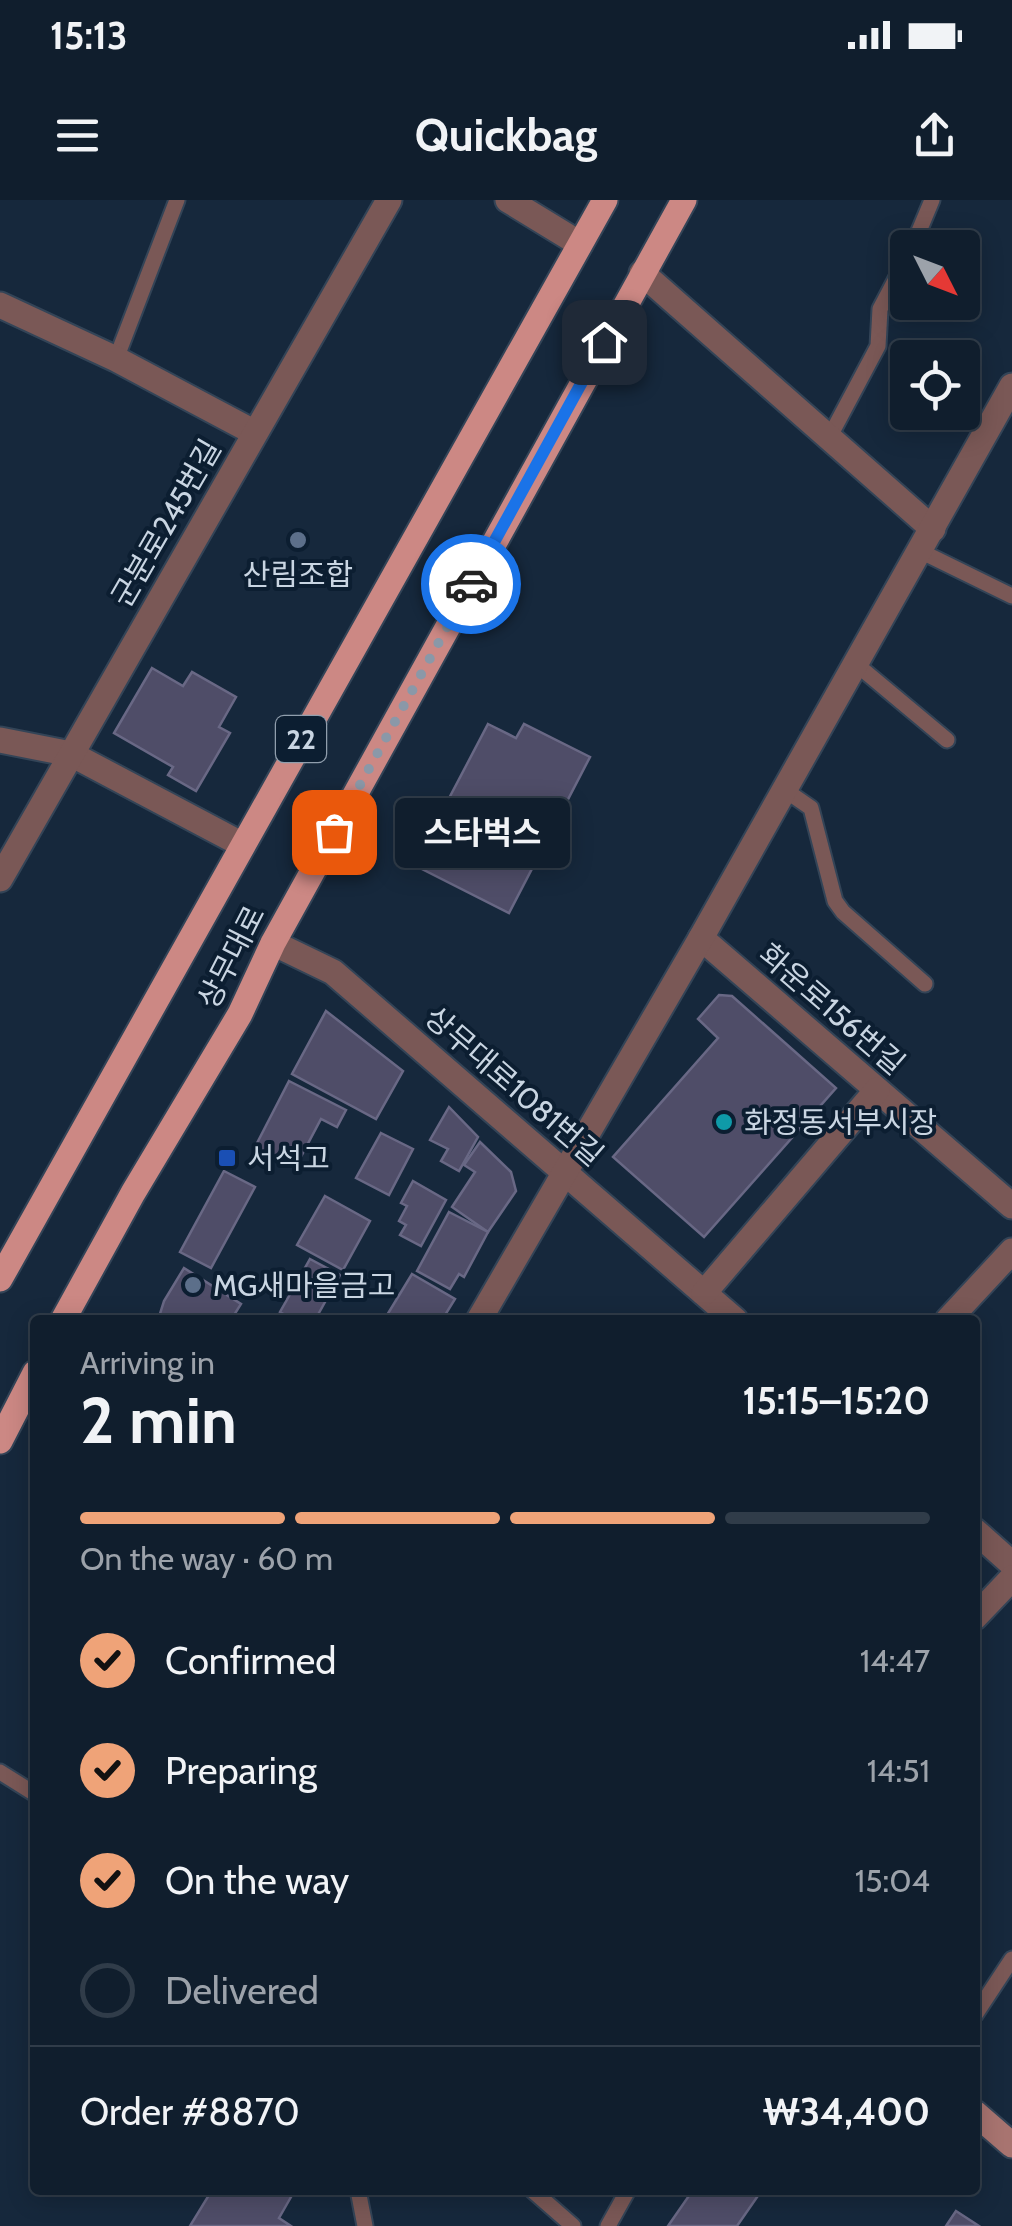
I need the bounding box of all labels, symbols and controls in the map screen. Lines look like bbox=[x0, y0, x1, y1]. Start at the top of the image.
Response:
text: 15:13 bbox=[50, 12, 127, 59]
icon: menu bbox=[50, 108, 105, 163]
text: Quickbag bbox=[415, 108, 597, 162]
icon: share bbox=[907, 108, 962, 163]
north arrow bbox=[890, 230, 980, 320]
map controls bbox=[890, 230, 980, 430]
pin bbox=[562, 300, 647, 385]
icon: home bbox=[577, 315, 632, 370]
button: locate bbox=[890, 340, 980, 430]
street label: 군분로245번길 bbox=[103, 433, 229, 613]
marker: 산림조합 bbox=[287, 529, 309, 551]
courier bbox=[421, 534, 521, 634]
place label: 산림조합 bbox=[243, 556, 353, 593]
icon: car bbox=[444, 557, 499, 612]
road number: 22 bbox=[276, 716, 326, 762]
pin bbox=[292, 790, 377, 875]
callout: 스타벅스 bbox=[394, 797, 569, 867]
icon: bag bbox=[307, 805, 362, 860]
text: 스타벅스 bbox=[424, 813, 541, 852]
street label: 상무대로 bbox=[189, 899, 273, 1015]
street label: 화운로156번길 bbox=[752, 936, 912, 1082]
street label: 상무대로1081번길 bbox=[417, 998, 611, 1174]
place label: 화정동서부시장 bbox=[744, 1104, 937, 1141]
marker: 화정동서부시장 bbox=[713, 1111, 735, 1133]
place label: 서석고 bbox=[247, 1140, 330, 1177]
marker: 서석고 bbox=[216, 1147, 238, 1169]
place label: MG새마을금고 bbox=[213, 1267, 395, 1304]
marker: MG새마을금고 bbox=[182, 1274, 204, 1296]
text: Arriving in bbox=[80, 1343, 215, 1382]
text: 15:15–15:20 bbox=[742, 1377, 930, 1424]
text: 2 min bbox=[80, 1380, 237, 1459]
text: On the way · 60 m bbox=[80, 1539, 333, 1578]
icon: check bbox=[80, 1633, 135, 1688]
text: Confirmed bbox=[165, 1637, 336, 1684]
text: 14:47 bbox=[860, 1641, 930, 1680]
icon: check bbox=[80, 1743, 135, 1798]
text: Preparing bbox=[165, 1747, 317, 1794]
text: 14:51 bbox=[867, 1751, 930, 1790]
icon: check bbox=[80, 1853, 135, 1908]
text: On the way bbox=[165, 1857, 349, 1904]
text: 15:04 bbox=[855, 1861, 930, 1900]
text: Delivered bbox=[165, 1967, 319, 2014]
text: Order #8870 bbox=[80, 2088, 300, 2135]
text: ₩34,400 bbox=[763, 2088, 930, 2135]

